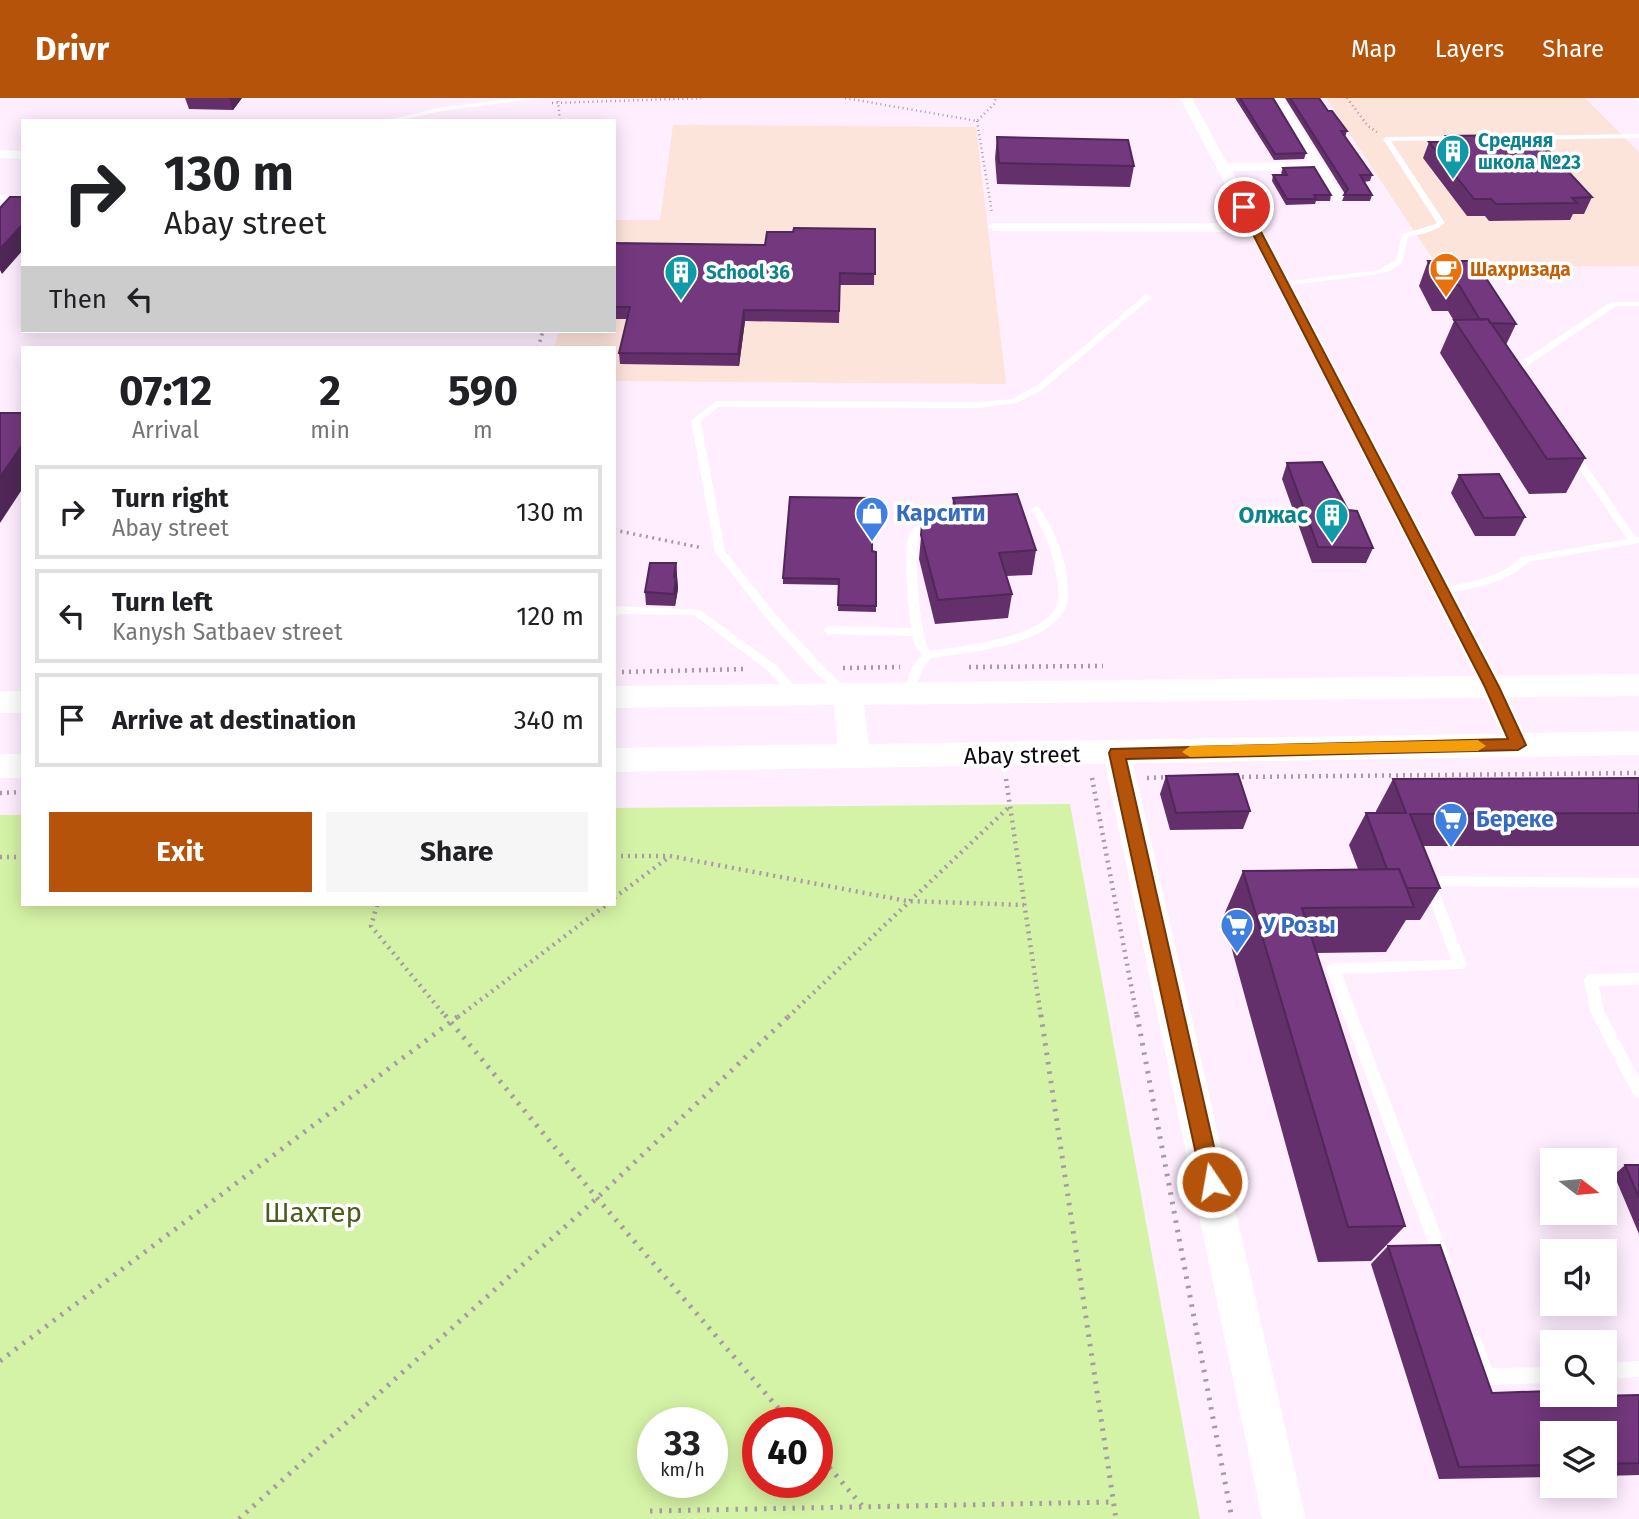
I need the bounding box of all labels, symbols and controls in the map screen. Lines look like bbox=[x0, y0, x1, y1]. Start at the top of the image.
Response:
text: Drivr bbox=[35, 29, 109, 69]
text: Map bbox=[1351, 35, 1397, 63]
text: Layers bbox=[1435, 35, 1504, 63]
text: Share bbox=[1542, 35, 1604, 63]
place label: Средняя школа №23 bbox=[1478, 129, 1581, 174]
building icon: Средняя школа №23 bbox=[1434, 132, 1472, 181]
text: 130 m bbox=[164, 144, 294, 203]
icon: right bbox=[49, 147, 140, 238]
pin bbox=[1214, 177, 1274, 237]
icon: arrive bbox=[1225, 188, 1263, 226]
text: Abay street bbox=[164, 204, 327, 242]
cafe icon: Шахризада bbox=[1427, 250, 1465, 299]
building icon: School 36 bbox=[662, 253, 700, 302]
place label: Шахризада bbox=[1470, 258, 1571, 281]
place label: School 36 bbox=[706, 261, 790, 284]
icon: left bbox=[121, 280, 159, 318]
text: Then bbox=[49, 284, 107, 315]
text: 07:12 bbox=[119, 366, 212, 416]
text: 2 bbox=[319, 366, 341, 416]
text: 590 bbox=[448, 366, 518, 416]
text: Arrival bbox=[132, 416, 199, 444]
text: min bbox=[310, 416, 350, 444]
text: m bbox=[473, 416, 493, 444]
text: Turn right bbox=[112, 483, 229, 514]
icon: right bbox=[53, 493, 91, 531]
shop icon: Карсити bbox=[853, 494, 891, 543]
building icon: Олжас bbox=[1313, 496, 1351, 545]
text: 130 m bbox=[516, 497, 584, 528]
place label: Карсити bbox=[896, 499, 986, 527]
place label: Олжас bbox=[1239, 501, 1308, 529]
text: Abay street bbox=[112, 514, 229, 542]
text: Turn left bbox=[112, 587, 213, 618]
icon: left bbox=[53, 597, 91, 635]
text: 120 m bbox=[516, 601, 584, 632]
text: Kanysh Satbaev street bbox=[112, 618, 342, 646]
icon: arrive bbox=[53, 701, 91, 739]
text: Arrive at destination bbox=[112, 705, 356, 736]
text: 340 m bbox=[514, 705, 584, 736]
street label: Abay street bbox=[963, 740, 1081, 770]
supermarket icon: Береке bbox=[1432, 800, 1470, 849]
place label: Береке bbox=[1476, 805, 1554, 833]
button: Exit bbox=[49, 812, 312, 892]
button: Share bbox=[326, 812, 588, 892]
supermarket icon: У Розы bbox=[1218, 906, 1256, 955]
place label: У Розы bbox=[1261, 911, 1336, 939]
position arrow bbox=[1175, 1145, 1249, 1219]
north arrow bbox=[1540, 1148, 1617, 1225]
map controls bbox=[1540, 1148, 1617, 1498]
park label: Шахтер bbox=[264, 1196, 362, 1229]
button: sound bbox=[1540, 1239, 1617, 1316]
button: search bbox=[1540, 1330, 1617, 1407]
speed limit sign: 40 bbox=[742, 1407, 833, 1498]
button: layers bbox=[1540, 1421, 1617, 1498]
text: 33 bbox=[664, 1422, 701, 1464]
text: km/h bbox=[660, 1459, 705, 1481]

